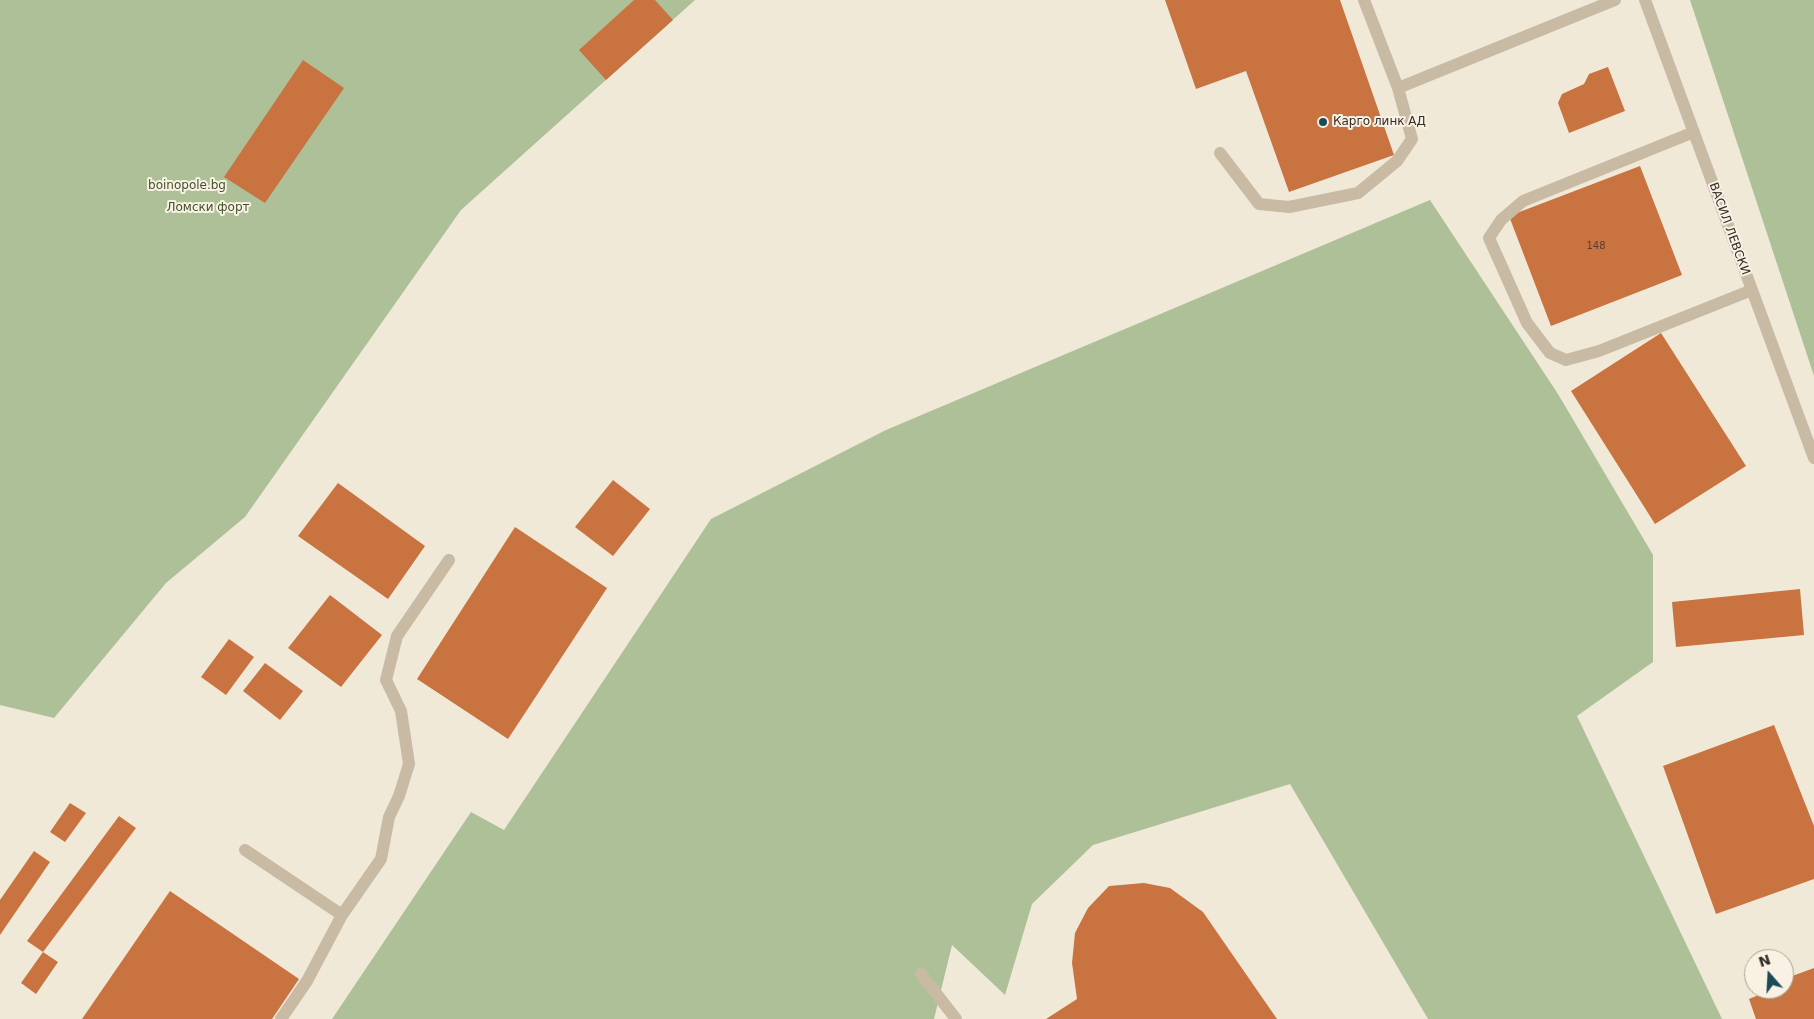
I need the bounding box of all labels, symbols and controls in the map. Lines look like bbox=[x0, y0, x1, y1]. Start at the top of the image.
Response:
place label: Карго линк АД bbox=[1333, 115, 1426, 129]
marker: Карго линк АД bbox=[1317, 116, 1329, 128]
park label: boinopole.bg bbox=[148, 179, 226, 193]
street label: ВАСИЛ ЛЕВСКИ bbox=[1706, 181, 1752, 277]
park label: Ломски форт bbox=[166, 201, 250, 215]
house number: 148 bbox=[1586, 240, 1606, 252]
north arrow bbox=[1744, 949, 1794, 999]
text: N bbox=[1756, 951, 1773, 970]

